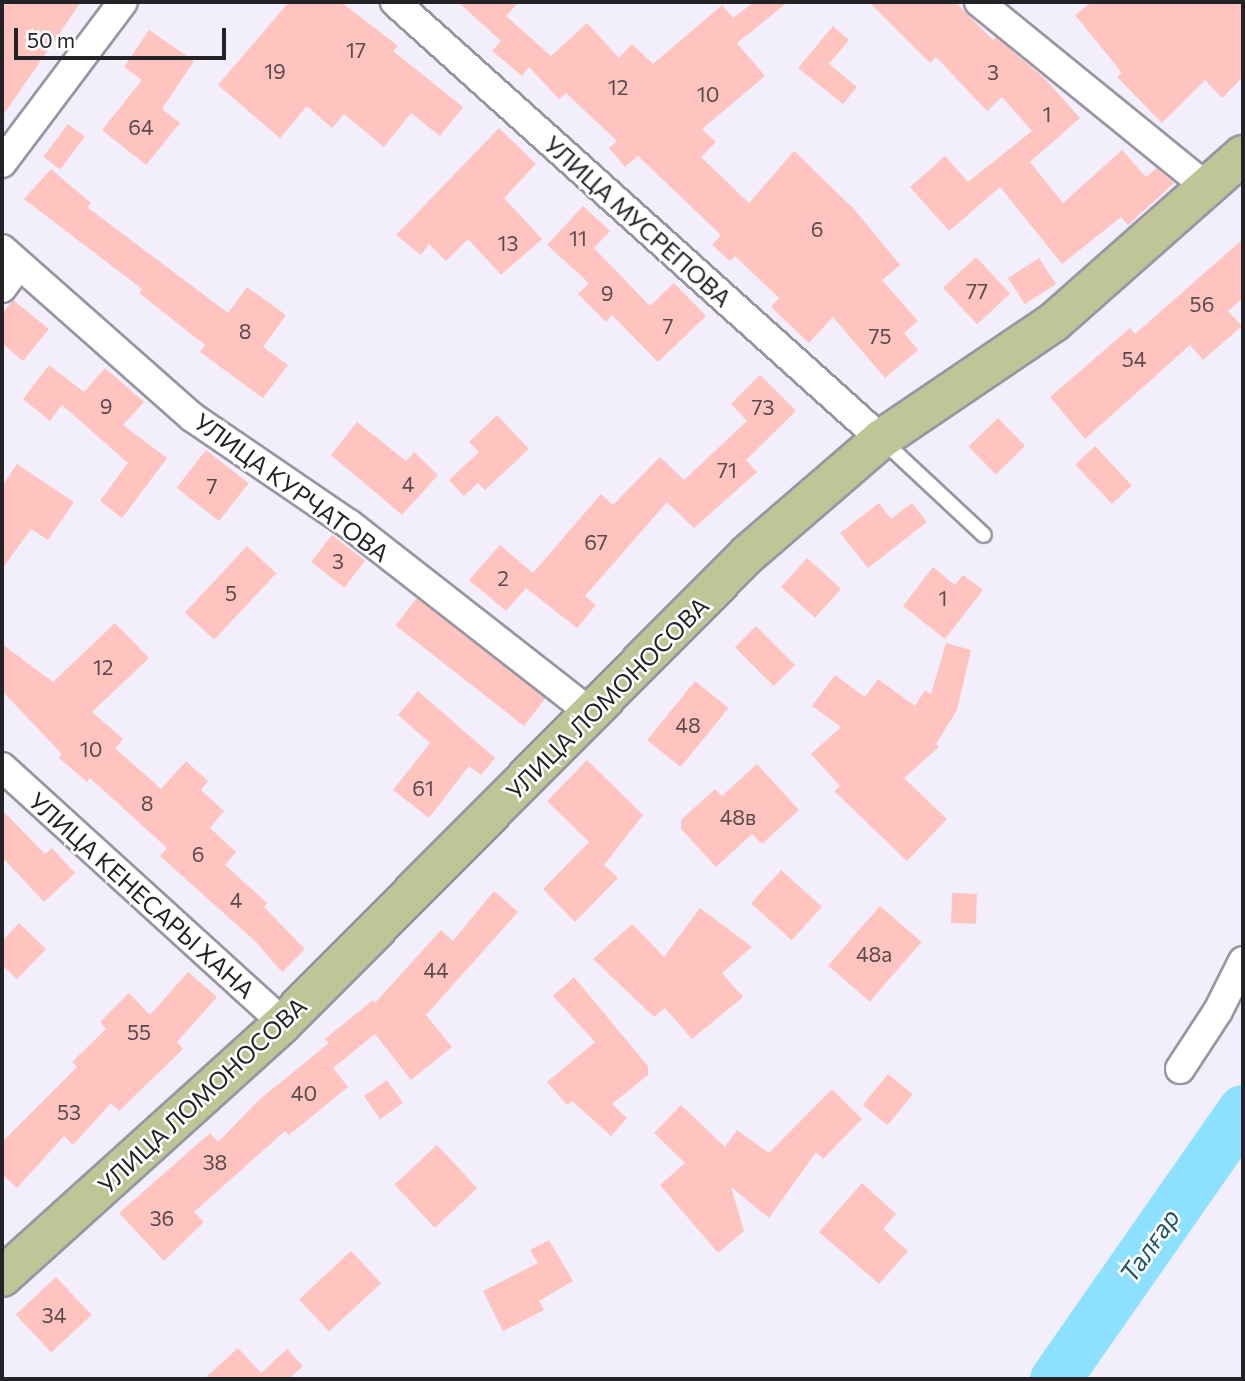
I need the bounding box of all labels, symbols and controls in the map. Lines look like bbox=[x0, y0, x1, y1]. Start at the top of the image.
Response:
scale bar bbox=[18, 14, 229, 58]
text: 50 m bbox=[27, 27, 75, 52]
house number: 17 bbox=[346, 37, 366, 63]
house number: 19 bbox=[264, 58, 286, 84]
house number: 3 bbox=[987, 59, 999, 85]
house number: 12 bbox=[608, 74, 628, 100]
house number: 10 bbox=[697, 81, 719, 107]
house number: 1 bbox=[1043, 101, 1051, 127]
house number: 64 bbox=[128, 114, 154, 140]
street label: УЛИЦА МУСРЕПОВА bbox=[539, 129, 737, 313]
house number: 6 bbox=[811, 216, 823, 242]
house number: 11 bbox=[569, 225, 587, 251]
house number: 13 bbox=[498, 230, 518, 256]
house number: 77 bbox=[966, 278, 988, 304]
house number: 9 bbox=[601, 280, 613, 306]
house number: 56 bbox=[1190, 291, 1214, 317]
house number: 7 bbox=[662, 313, 674, 339]
house number: 8 bbox=[239, 318, 251, 344]
house number: 75 bbox=[868, 323, 892, 349]
house number: 54 bbox=[1122, 346, 1146, 372]
house number: 9 bbox=[100, 393, 112, 419]
house number: 73 bbox=[751, 394, 775, 420]
street label: УЛИЦА КУРЧАТОВА bbox=[189, 407, 395, 567]
house number: 71 bbox=[717, 457, 737, 483]
house number: 4 bbox=[402, 471, 414, 497]
house number: 7 bbox=[206, 473, 218, 499]
house number: 67 bbox=[584, 529, 608, 555]
house number: 3 bbox=[332, 548, 344, 574]
house number: 2 bbox=[497, 565, 509, 591]
house number: 5 bbox=[225, 580, 237, 606]
house number: 1 bbox=[939, 585, 947, 611]
street label: УЛИЦА ЛОМОНОСОВА bbox=[500, 591, 714, 805]
house number: 12 bbox=[93, 654, 113, 680]
house number: 48 bbox=[675, 712, 701, 738]
house number: 10 bbox=[80, 736, 102, 762]
house number: 61 bbox=[412, 775, 434, 801]
street label: УЛИЦА КЕНЕСАРЫ ХАНА bbox=[23, 786, 261, 1004]
house number: 8 bbox=[141, 790, 153, 816]
house number: 48в bbox=[720, 804, 756, 830]
house number: 6 bbox=[192, 841, 204, 867]
house number: 4 bbox=[230, 887, 242, 913]
house number: 48а bbox=[856, 941, 892, 967]
house number: 44 bbox=[423, 957, 449, 983]
street label: УЛИЦА ЛОМОНОСОВА bbox=[92, 991, 312, 1199]
house number: 55 bbox=[127, 1019, 151, 1045]
house number: 40 bbox=[291, 1080, 317, 1106]
house number: 53 bbox=[57, 1099, 81, 1125]
house number: 38 bbox=[203, 1149, 227, 1175]
water label: Талғар bbox=[1112, 1202, 1186, 1288]
house number: 36 bbox=[150, 1205, 174, 1231]
house number: 34 bbox=[42, 1302, 66, 1328]

